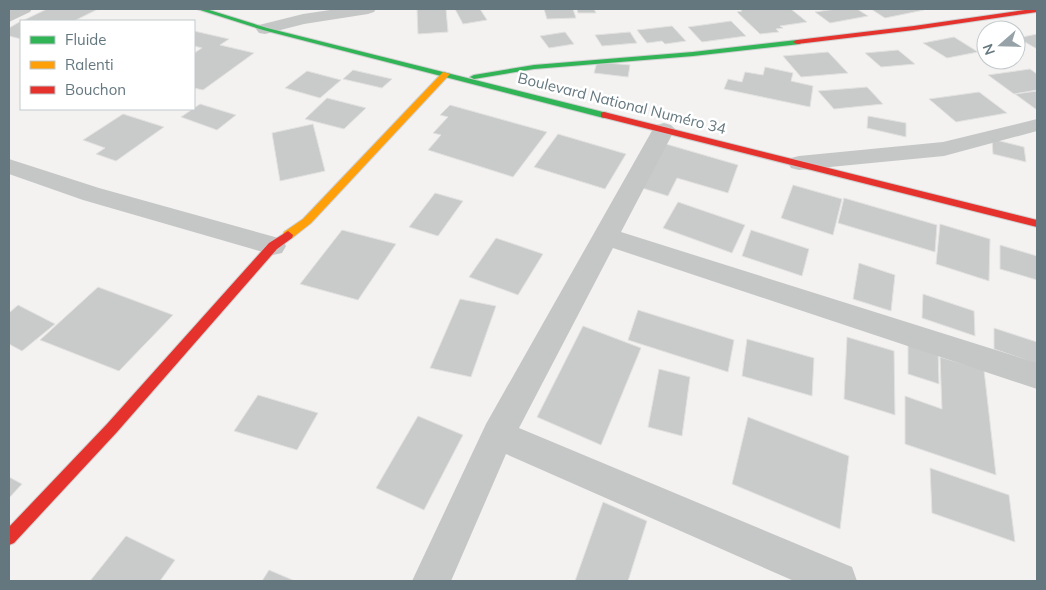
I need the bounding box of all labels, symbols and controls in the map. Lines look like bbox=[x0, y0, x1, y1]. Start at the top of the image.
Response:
legend bbox=[20, 20, 195, 110]
north arrow bbox=[976, 20, 1026, 70]
text: Fluide bbox=[65, 30, 106, 49]
text: N bbox=[979, 41, 999, 57]
text: Ralenti bbox=[65, 55, 114, 74]
street label: Boulevard National Numéro 34 bbox=[516, 68, 728, 138]
text: Bouchon bbox=[65, 80, 126, 99]

